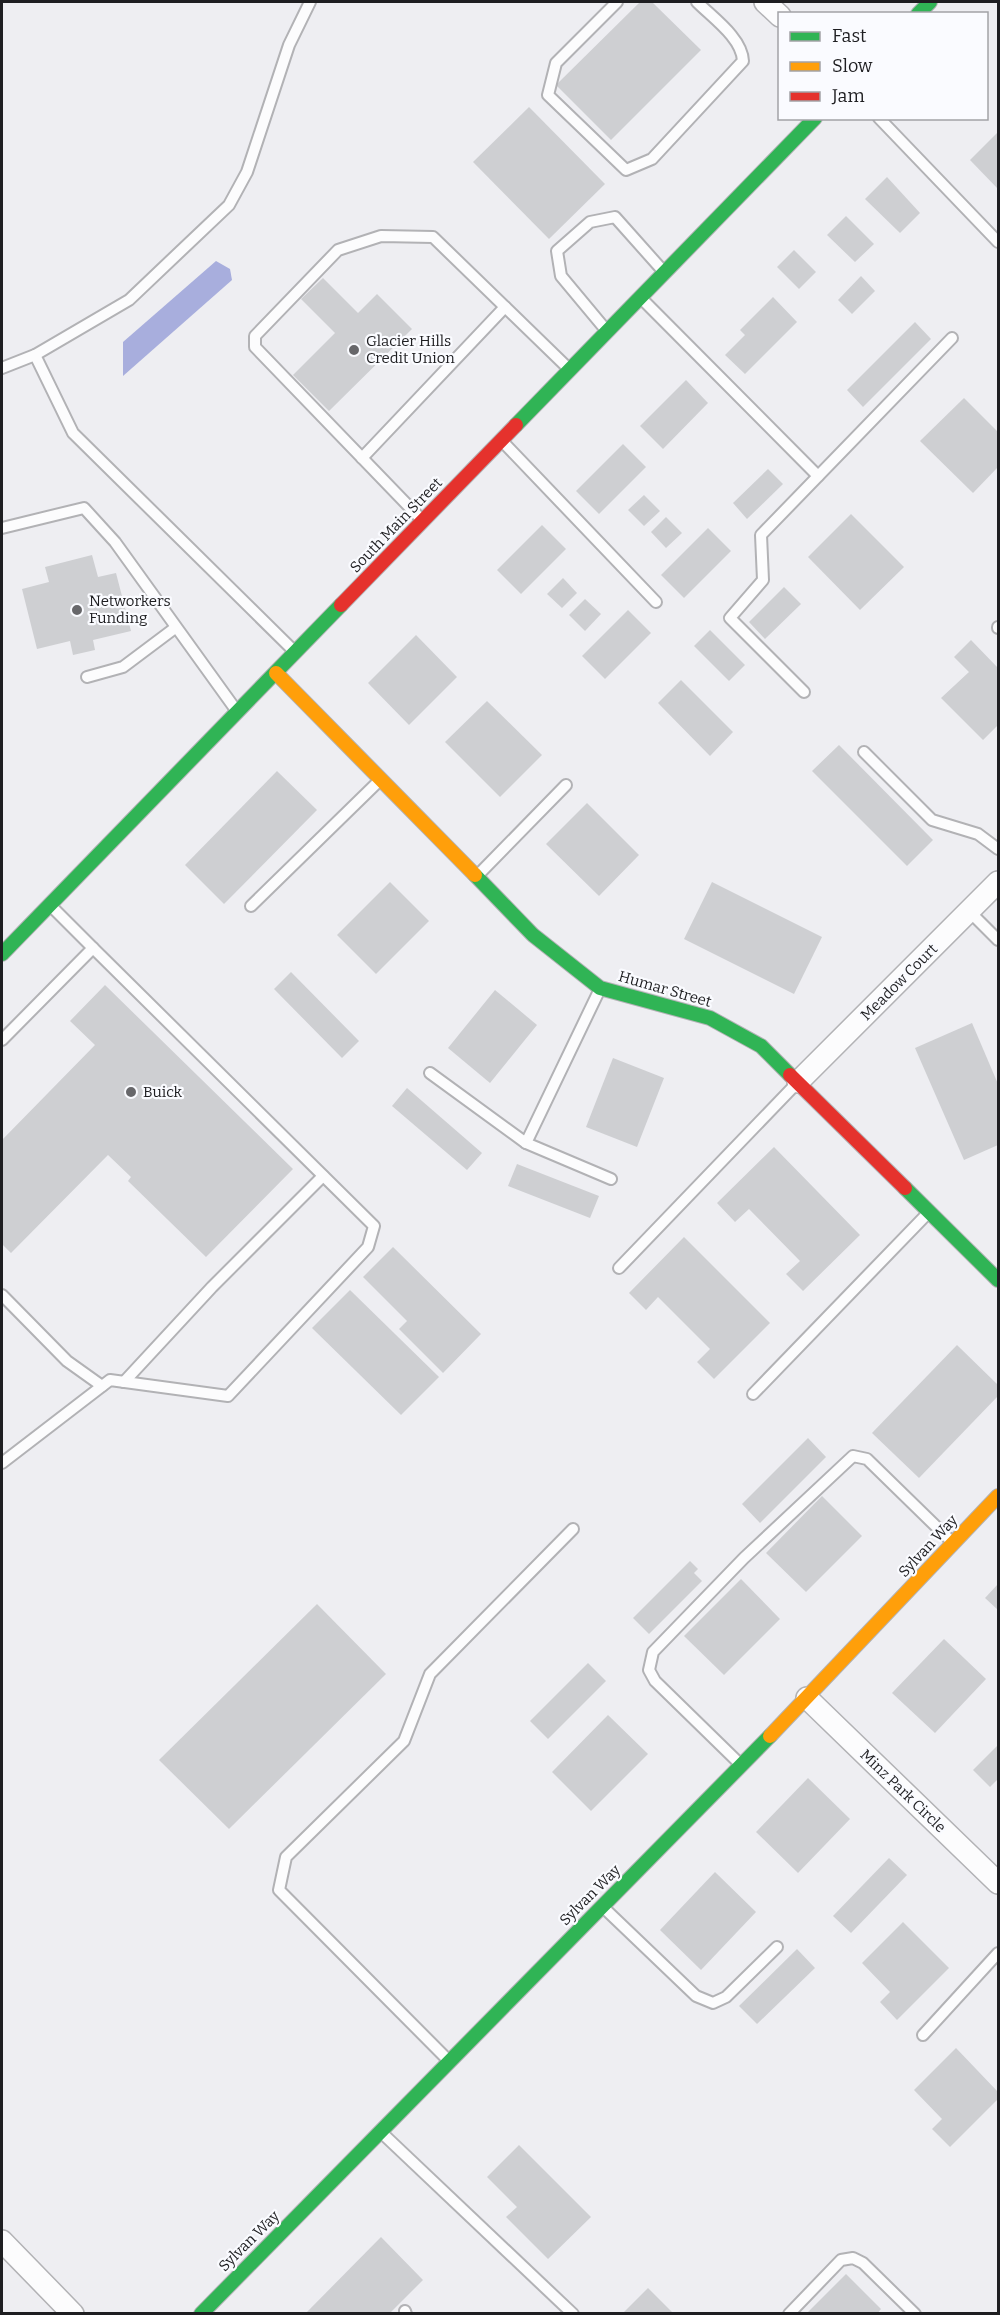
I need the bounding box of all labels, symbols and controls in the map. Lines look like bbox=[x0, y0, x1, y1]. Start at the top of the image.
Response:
legend bbox=[778, 12, 988, 120]
text: Fast bbox=[832, 25, 867, 47]
text: Slow bbox=[832, 55, 873, 77]
text: Jam bbox=[831, 85, 865, 107]
place label: Glacier Hills Credit Union bbox=[366, 332, 455, 367]
marker: Glacier Hills Credit Union bbox=[347, 343, 361, 357]
street label: South Main Street bbox=[346, 473, 446, 576]
place label: Networkers Funding bbox=[89, 592, 171, 627]
marker: Networkers Funding bbox=[70, 603, 84, 617]
street label: Meadow Court bbox=[857, 940, 941, 1024]
street label: Humar Street bbox=[616, 967, 714, 1011]
place label: Buick bbox=[143, 1083, 183, 1101]
marker: Buick bbox=[124, 1085, 138, 1099]
street label: Sylvan Way bbox=[895, 1511, 961, 1581]
street label: Minz Park Circle bbox=[856, 1746, 950, 1836]
street label: Sylvan Way bbox=[556, 1861, 624, 1929]
street label: Sylvan Way bbox=[215, 2207, 283, 2275]

